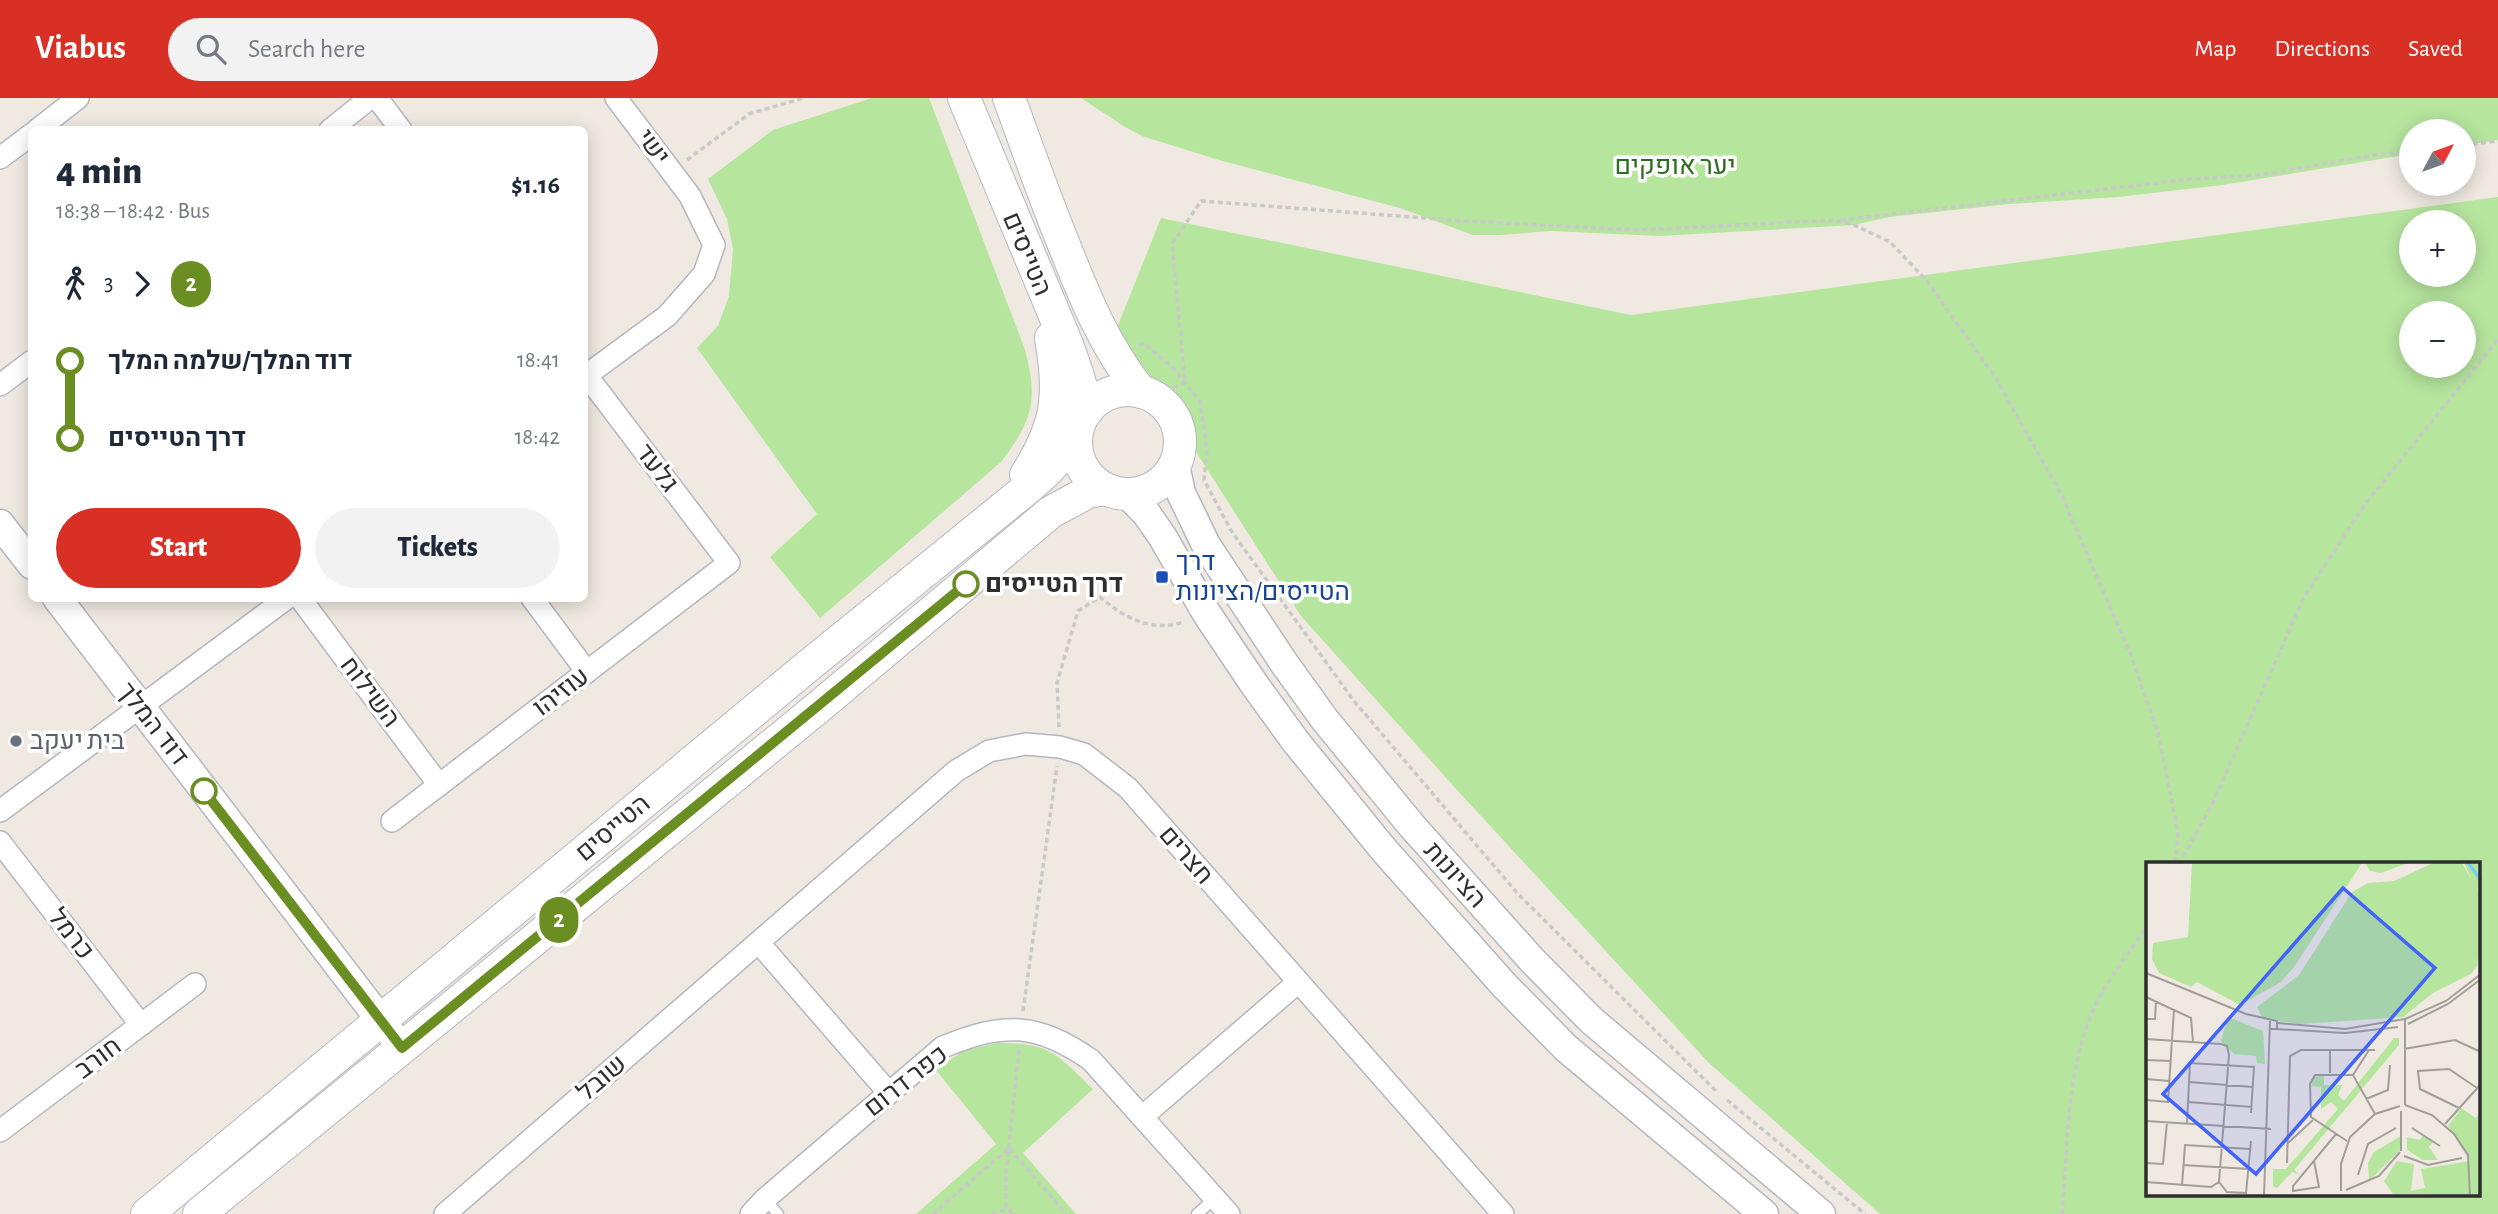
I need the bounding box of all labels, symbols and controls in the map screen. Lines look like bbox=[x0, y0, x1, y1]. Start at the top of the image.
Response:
search box bbox=[168, 18, 658, 81]
icon: search bbox=[192, 30, 230, 68]
text: Viabus bbox=[35, 32, 126, 65]
text: Search here bbox=[248, 36, 366, 62]
text: Map bbox=[2194, 37, 2236, 61]
text: Directions bbox=[2274, 37, 2370, 61]
text: Saved bbox=[2408, 37, 2463, 61]
north arrow bbox=[2399, 119, 2476, 196]
map controls bbox=[2399, 119, 2476, 378]
street label: ישי bbox=[632, 125, 674, 169]
text: 4 min bbox=[56, 153, 142, 191]
park label: יער אופקים bbox=[1614, 153, 1736, 179]
text: $1.16 bbox=[511, 172, 560, 198]
text: 18:38 – 18:42 · Bus bbox=[56, 200, 210, 223]
street label: הטייסים bbox=[998, 208, 1056, 300]
button: + bbox=[2399, 210, 2476, 287]
icon: walk bbox=[56, 265, 94, 303]
icon: forward bbox=[123, 265, 161, 303]
text: 3 bbox=[104, 272, 113, 295]
text: 2 bbox=[185, 272, 197, 296]
button: − bbox=[2399, 301, 2476, 378]
text: דוד המלך/שלמה המלך bbox=[108, 348, 352, 374]
text: 18:41 bbox=[517, 349, 560, 372]
text: דרך הטייסים bbox=[108, 425, 246, 451]
text: 18:42 bbox=[514, 426, 560, 449]
street label: גלעד bbox=[631, 439, 683, 497]
button: Start bbox=[56, 508, 301, 588]
button: Tickets bbox=[315, 508, 560, 588]
place label: דרך הטייסים/הציונות bbox=[1176, 549, 1350, 605]
marker: דרך הטייסים/הציונות bbox=[1154, 569, 1170, 585]
marker: דרך הטייסים bbox=[953, 571, 979, 597]
place label: דרך הטייסים bbox=[985, 571, 1123, 597]
street label: השילוח bbox=[335, 652, 405, 732]
street label: עוזיהו bbox=[528, 663, 594, 721]
street label: דוד המלך bbox=[113, 678, 193, 770]
place label: בית יעקב bbox=[30, 728, 125, 754]
marker: בית יעקב bbox=[8, 733, 24, 749]
unlabelled marker bbox=[191, 778, 217, 804]
street label: הטייסים bbox=[571, 790, 655, 866]
street label: חצרים bbox=[1154, 821, 1218, 889]
street label: הציונות bbox=[1419, 837, 1491, 913]
inset map bbox=[2146, 862, 2480, 1196]
line badge: 2 bbox=[536, 897, 582, 943]
street label: כרמל bbox=[43, 904, 99, 964]
text: 2 bbox=[553, 908, 565, 932]
street label: חורב bbox=[70, 1033, 126, 1083]
street label: כפר דרום bbox=[859, 1041, 953, 1121]
street label: שובל bbox=[573, 1050, 631, 1106]

